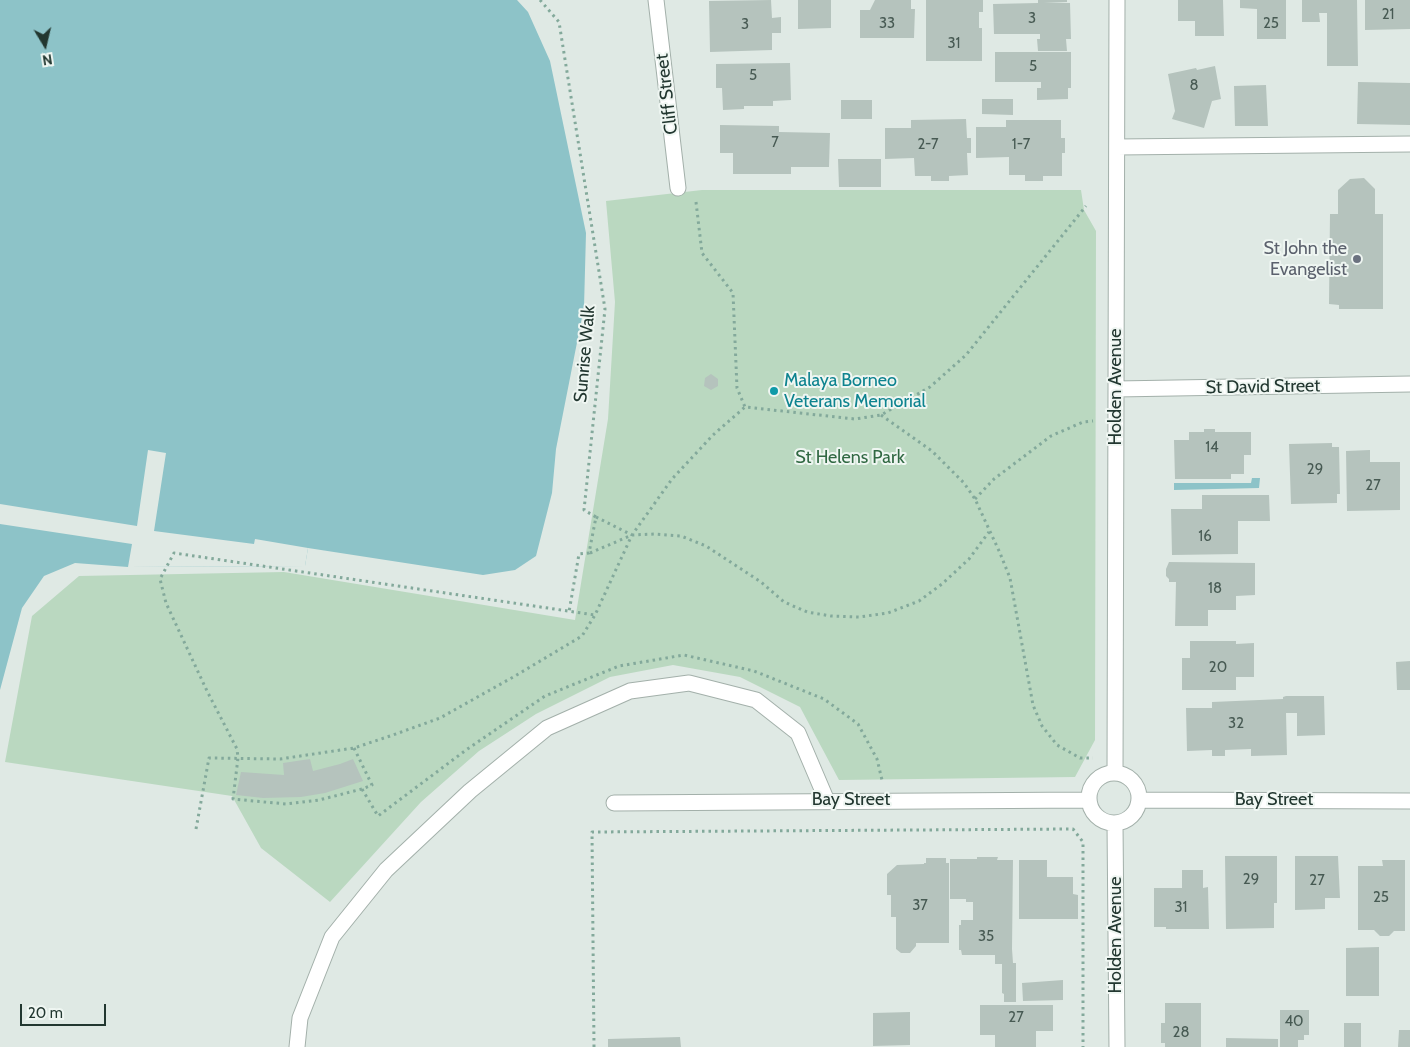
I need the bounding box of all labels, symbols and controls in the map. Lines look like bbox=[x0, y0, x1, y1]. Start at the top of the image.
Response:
house number: 21 bbox=[1382, 6, 1394, 24]
house number: 3 bbox=[1028, 10, 1036, 28]
house number: 33 bbox=[879, 15, 895, 33]
house number: 25 bbox=[1263, 15, 1279, 33]
house number: 3 bbox=[741, 16, 749, 34]
north arrow bbox=[20, 20, 70, 70]
house number: 31 bbox=[947, 35, 961, 53]
text: N bbox=[41, 50, 54, 69]
street label: Cliff Street bbox=[651, 52, 683, 136]
house number: 5 bbox=[1029, 58, 1037, 76]
house number: 5 bbox=[749, 67, 757, 85]
house number: 8 bbox=[1189, 77, 1199, 95]
house number: 7 bbox=[771, 134, 779, 152]
house number: 2-7 bbox=[917, 136, 939, 154]
house number: 1-7 bbox=[1012, 136, 1030, 154]
place label: St John the Evangelist bbox=[1263, 238, 1347, 280]
marker: St John the Evangelist bbox=[1351, 253, 1363, 265]
street label: Sunrise Walk bbox=[570, 305, 600, 403]
street label: Holden Avenue bbox=[1105, 329, 1127, 445]
place label: Malaya Borneo Veterans Memorial bbox=[784, 370, 926, 412]
street label: St David Street bbox=[1206, 375, 1320, 399]
marker: Malaya Borneo Veterans Memorial bbox=[768, 385, 780, 397]
house number: 14 bbox=[1205, 439, 1219, 457]
park label: St Helens Park bbox=[795, 447, 905, 469]
house number: 29 bbox=[1307, 461, 1323, 479]
house number: 27 bbox=[1365, 477, 1381, 495]
house number: 16 bbox=[1198, 528, 1212, 546]
house number: 18 bbox=[1208, 580, 1222, 598]
house number: 20 bbox=[1209, 659, 1227, 677]
house number: 32 bbox=[1228, 715, 1244, 733]
street label: Bay Street bbox=[812, 789, 890, 811]
street label: Bay Street bbox=[1235, 789, 1313, 811]
house number: 29 bbox=[1243, 871, 1259, 889]
house number: 27 bbox=[1309, 872, 1325, 890]
street label: Holden Avenue bbox=[1105, 877, 1127, 993]
house number: 25 bbox=[1373, 889, 1389, 907]
house number: 37 bbox=[912, 897, 928, 915]
house number: 31 bbox=[1174, 899, 1188, 917]
house number: 35 bbox=[978, 928, 994, 946]
scale bar bbox=[22, 994, 109, 1026]
text: 20 m bbox=[28, 1004, 63, 1022]
house number: 27 bbox=[1008, 1009, 1024, 1027]
house number: 40 bbox=[1284, 1013, 1304, 1031]
house number: 28 bbox=[1173, 1024, 1189, 1042]

